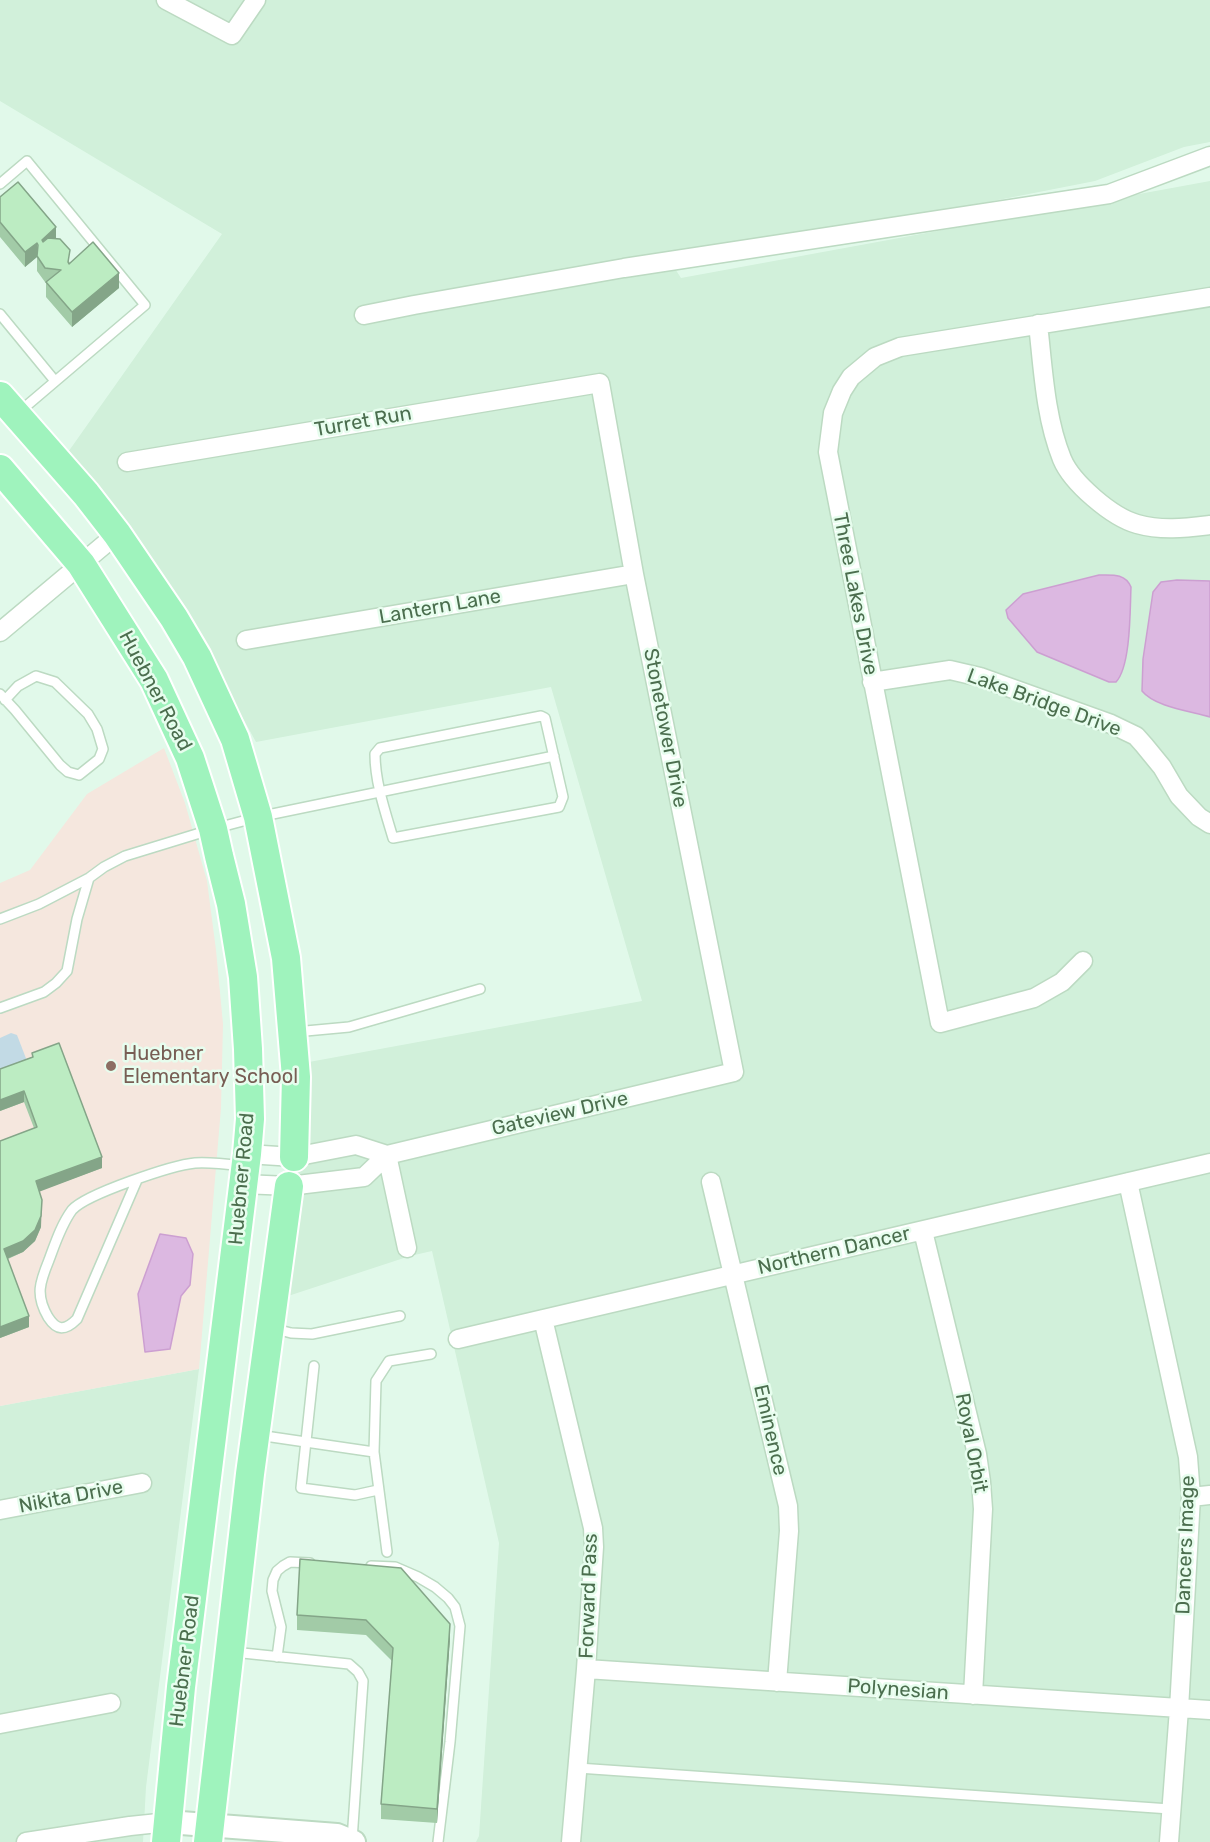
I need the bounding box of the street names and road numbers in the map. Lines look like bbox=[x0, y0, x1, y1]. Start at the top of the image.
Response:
street label: Turret Run bbox=[313, 402, 413, 442]
street label: Three Lakes Drive bbox=[828, 511, 882, 677]
street label: Lantern Lane bbox=[377, 584, 503, 630]
street label: Huebner Road bbox=[113, 627, 197, 755]
street label: Stonetower Drive bbox=[638, 646, 692, 810]
street label: Lake Bridge Drive bbox=[964, 664, 1124, 742]
street label: Gateview Drive bbox=[490, 1087, 630, 1141]
street label: Huebner Road bbox=[224, 1112, 260, 1246]
street label: Northern Dancer bbox=[756, 1222, 912, 1280]
street label: Eminence bbox=[748, 1382, 792, 1478]
street label: Royal Orbit bbox=[950, 1391, 992, 1495]
street label: Nikita Drive bbox=[17, 1475, 125, 1519]
street label: Dancers Image bbox=[1172, 1475, 1200, 1615]
street label: Forward Pass bbox=[575, 1533, 603, 1659]
street label: Huebner Road bbox=[165, 1594, 205, 1728]
street label: Polynesian bbox=[846, 1674, 950, 1706]

